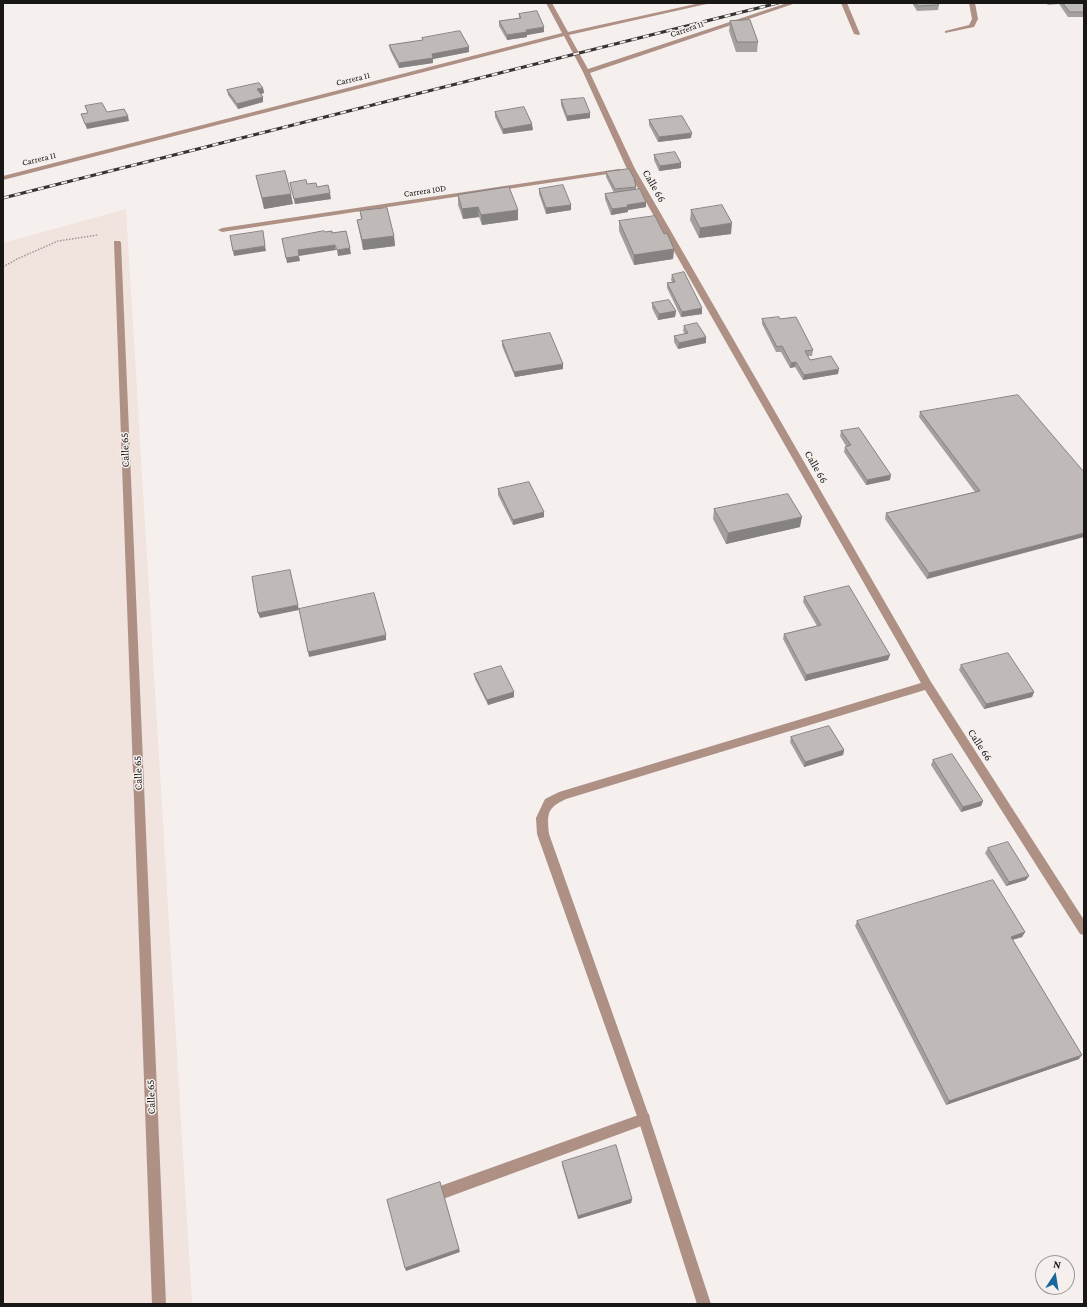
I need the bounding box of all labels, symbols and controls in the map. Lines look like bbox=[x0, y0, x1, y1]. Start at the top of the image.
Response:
street label: Carrera 11 bbox=[669, 18, 705, 40]
street label: Carrera 11 bbox=[335, 70, 371, 88]
street label: Carrera 11 bbox=[21, 150, 57, 168]
street label: Calle 66 bbox=[639, 167, 669, 205]
street label: Carrera 10D bbox=[403, 183, 447, 199]
street label: Calle 65 bbox=[118, 432, 132, 468]
street label: Calle 66 bbox=[801, 448, 831, 486]
street label: Calle 66 bbox=[965, 727, 995, 763]
street label: Calle 65 bbox=[131, 755, 145, 791]
street label: Calle 65 bbox=[144, 1079, 158, 1115]
north arrow bbox=[1035, 1255, 1075, 1295]
text: N bbox=[1052, 1258, 1062, 1271]

